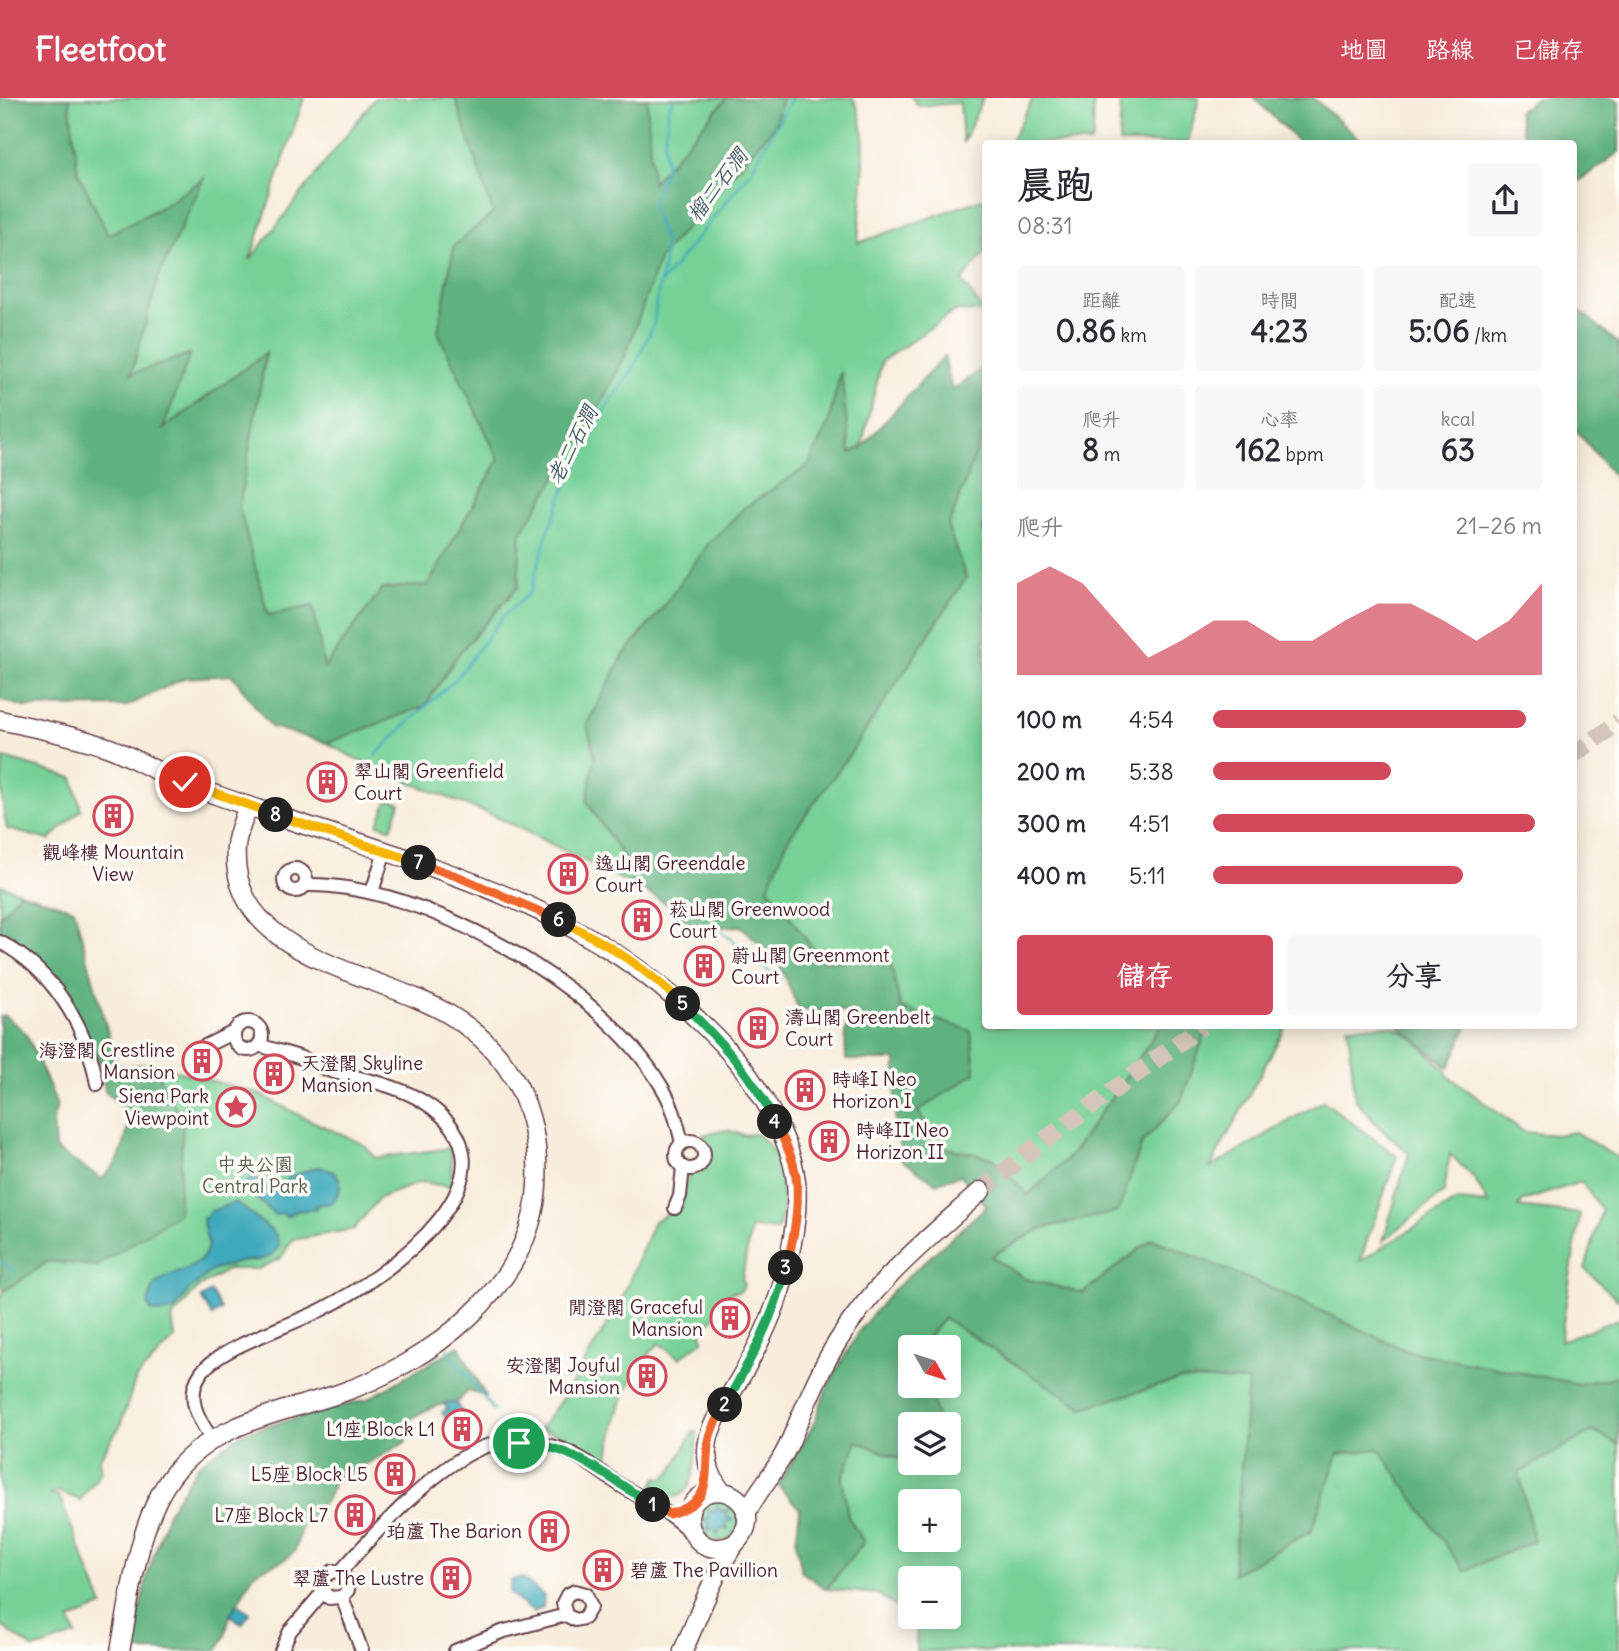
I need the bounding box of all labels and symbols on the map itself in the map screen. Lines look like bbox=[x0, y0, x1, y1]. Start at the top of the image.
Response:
water label: 榴二石澗 bbox=[681, 142, 754, 227]
water label: 老二石澗 bbox=[541, 400, 604, 489]
pin bbox=[155, 752, 215, 812]
place label: 翠山閣 Greenfield Court bbox=[354, 759, 504, 805]
building icon: 翠山閣 Greenfield Court bbox=[306, 761, 348, 803]
building icon: 觀峰樓 Mountain View bbox=[92, 795, 134, 837]
pin: 8 bbox=[258, 798, 294, 832]
place label: 觀峰樓 Mountain View bbox=[42, 840, 184, 886]
pin: 7 bbox=[402, 846, 436, 880]
place label: 逸山閣 Greendale Court bbox=[595, 851, 745, 897]
building icon: 逸山閣 Greendale Court bbox=[547, 853, 589, 895]
place label: 菘山閣 Greenwood Court bbox=[669, 897, 830, 943]
building icon: 菘山閣 Greenwood Court bbox=[621, 899, 663, 941]
pin: 6 bbox=[542, 902, 576, 938]
place label: 蔚山閣 Greenmont Court bbox=[731, 943, 889, 989]
building icon: 蔚山閣 Greenmont Court bbox=[683, 945, 725, 987]
pin: 5 bbox=[666, 986, 700, 1021]
place label: 濤山閣 Greenbelt Court bbox=[785, 1005, 930, 1051]
building icon: 濤山閣 Greenbelt Court bbox=[737, 1007, 779, 1049]
place label: 海澄閣 Crestline Mansion bbox=[39, 1038, 175, 1084]
building icon: 海澄閣 Crestline Mansion bbox=[181, 1040, 223, 1082]
place label: 天澄閣 Skyline Mansion bbox=[301, 1051, 423, 1097]
building icon: 天澄閣 Skyline Mansion bbox=[253, 1053, 295, 1095]
place label: 時峰I Neo Horizon I bbox=[832, 1067, 917, 1113]
building icon: 時峰I Neo Horizon I bbox=[784, 1069, 826, 1111]
place label: Siena Park Viewpoint bbox=[118, 1084, 209, 1130]
place icon: Siena Park Viewpoint bbox=[215, 1086, 257, 1128]
pin: 4 bbox=[758, 1104, 792, 1140]
place label: 時峰II Neo Horizon II bbox=[856, 1118, 949, 1164]
building icon: 時峰II Neo Horizon II bbox=[808, 1120, 850, 1162]
park label: 中央公園 Central Park bbox=[202, 1152, 308, 1198]
pin: 3 bbox=[768, 1250, 804, 1286]
place label: 閒澄閣 Graceful Mansion bbox=[568, 1295, 703, 1341]
building icon: 閒澄閣 Graceful Mansion bbox=[709, 1297, 751, 1339]
north arrow bbox=[898, 1335, 961, 1398]
place label: 安澄閣 Joyful Mansion bbox=[506, 1353, 620, 1399]
building icon: 安澄閣 Joyful Mansion bbox=[626, 1355, 668, 1397]
pin: 2 bbox=[708, 1388, 742, 1422]
building icon: L1座 Block L1 bbox=[441, 1408, 483, 1450]
pin bbox=[489, 1413, 549, 1473]
place label: L1座 Block L1 bbox=[326, 1417, 435, 1441]
building icon: L5座 Block L5 bbox=[374, 1453, 416, 1495]
place label: L5座 Block L5 bbox=[251, 1462, 368, 1486]
pin: 1 bbox=[636, 1488, 670, 1522]
building icon: L7座 Block L7 bbox=[334, 1494, 376, 1536]
place label: L7座 Block L7 bbox=[214, 1503, 328, 1527]
building icon: 珀蘆 The Barion bbox=[528, 1510, 570, 1552]
place label: 珀蘆 The Barion bbox=[387, 1519, 522, 1543]
building icon: 碧蘆 The Pavillion bbox=[582, 1549, 624, 1591]
building icon: 翠蘆 The Lustre bbox=[430, 1557, 472, 1599]
place label: 碧蘆 The Pavillion bbox=[630, 1558, 778, 1582]
place label: 翠蘆 The Lustre bbox=[292, 1566, 424, 1590]

